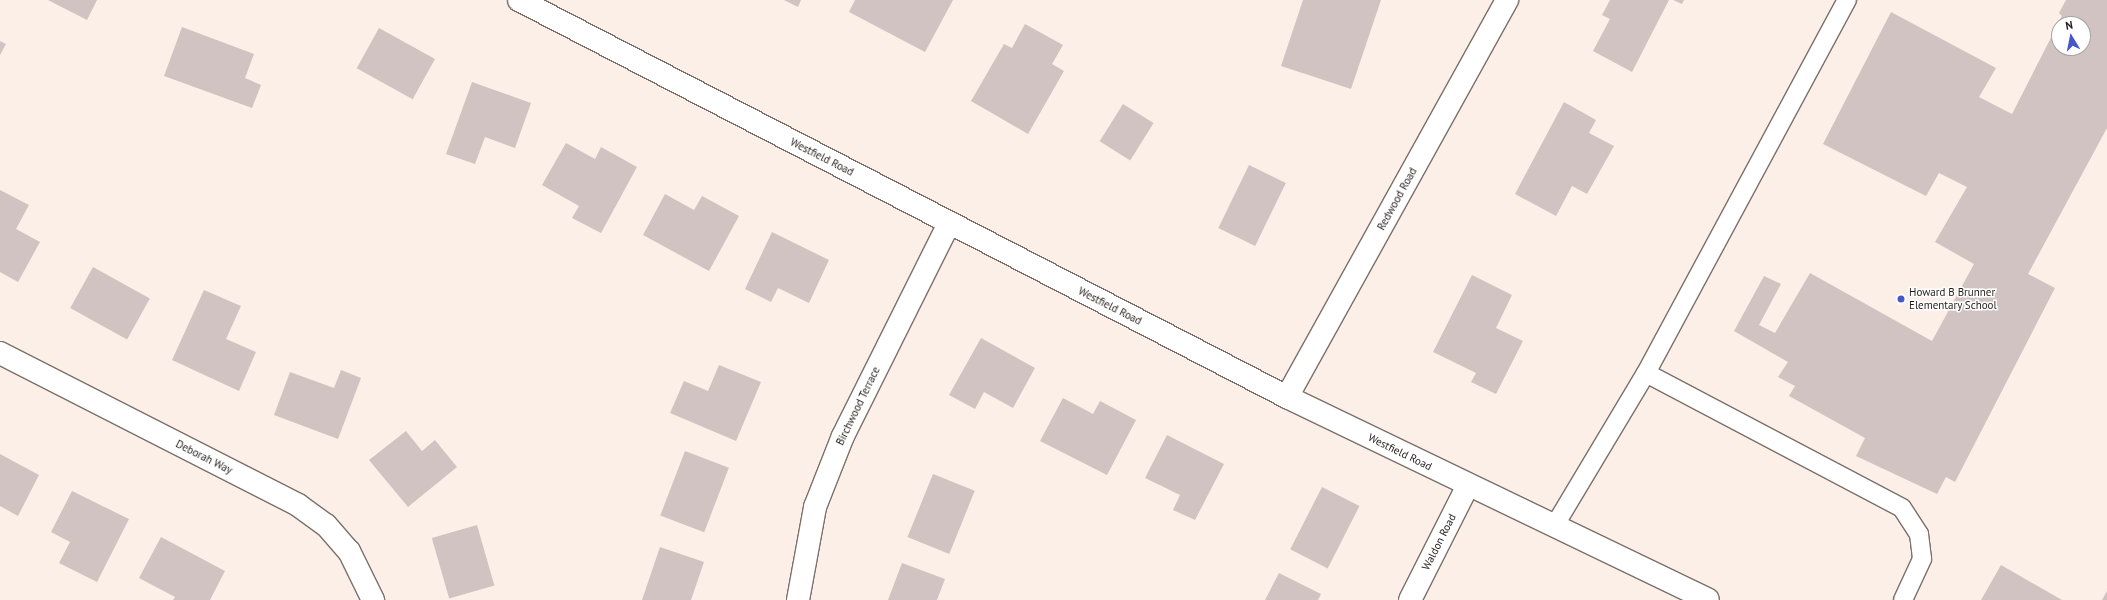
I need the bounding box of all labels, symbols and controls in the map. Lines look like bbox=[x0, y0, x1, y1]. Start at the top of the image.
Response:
north arrow bbox=[2051, 16, 2091, 56]
text: N bbox=[2064, 18, 2074, 33]
street label: Westfield Road bbox=[788, 135, 856, 179]
street label: Redwood Road bbox=[1374, 165, 1420, 233]
street label: Westfield Road bbox=[1076, 284, 1144, 328]
place label: Howard B Brunner Elementary School bbox=[1909, 286, 1997, 312]
marker: Howard B Brunner Elementary School bbox=[1896, 294, 1906, 304]
street label: Birchwood Terrace bbox=[833, 364, 883, 448]
street label: Westfield Road bbox=[1366, 431, 1434, 473]
street label: Deborah Way bbox=[173, 437, 235, 477]
street label: Waldon Road bbox=[1419, 512, 1459, 572]

